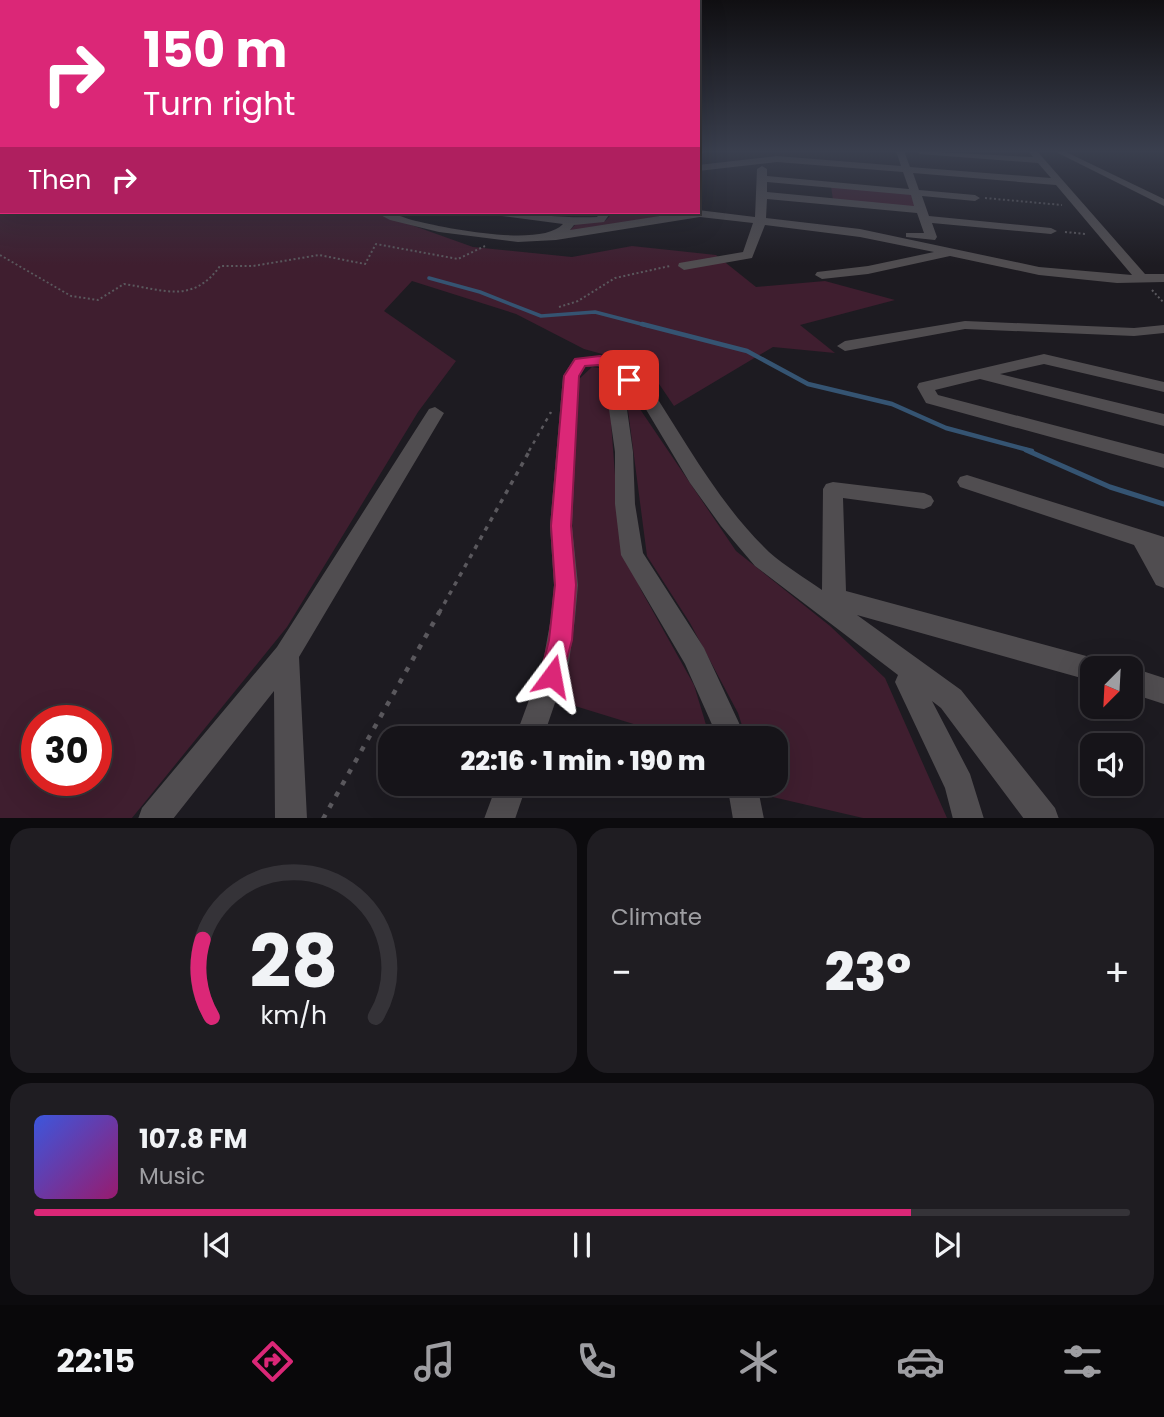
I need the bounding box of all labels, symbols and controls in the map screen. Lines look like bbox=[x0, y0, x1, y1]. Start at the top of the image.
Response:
text: 150 m bbox=[143, 16, 288, 84]
icon: right bbox=[28, 28, 119, 119]
text: Turn right bbox=[143, 81, 295, 126]
icon: right bbox=[105, 161, 143, 199]
text: Then bbox=[28, 162, 91, 198]
pin bbox=[599, 350, 659, 410]
icon: arrive bbox=[610, 361, 648, 399]
position arrow bbox=[515, 639, 589, 713]
north arrow bbox=[1080, 656, 1143, 719]
map controls bbox=[1080, 656, 1143, 796]
speed limit sign: 30 bbox=[21, 705, 112, 796]
button: sound bbox=[1080, 733, 1143, 796]
text: 22:16 · 1 min · 190 m bbox=[461, 743, 705, 779]
text: Climate bbox=[611, 901, 702, 933]
text: 28 bbox=[249, 911, 338, 1012]
text: 23° bbox=[825, 936, 911, 1009]
text: − bbox=[611, 946, 632, 999]
text: + bbox=[1104, 946, 1130, 999]
text: km/h bbox=[260, 997, 327, 1032]
text: 107.8 FM bbox=[139, 1121, 247, 1157]
text: Music bbox=[139, 1160, 205, 1192]
icon: previous bbox=[198, 1226, 236, 1264]
icon: pause bbox=[563, 1226, 601, 1264]
icon: next bbox=[928, 1226, 966, 1264]
icon: directions bbox=[248, 1337, 297, 1386]
icon: music bbox=[410, 1337, 459, 1386]
icon: phone bbox=[572, 1337, 621, 1386]
icon: climate bbox=[734, 1337, 783, 1386]
icon: car bbox=[896, 1337, 945, 1386]
icon: filters bbox=[1058, 1337, 1107, 1386]
text: 22:15 bbox=[57, 1338, 135, 1383]

